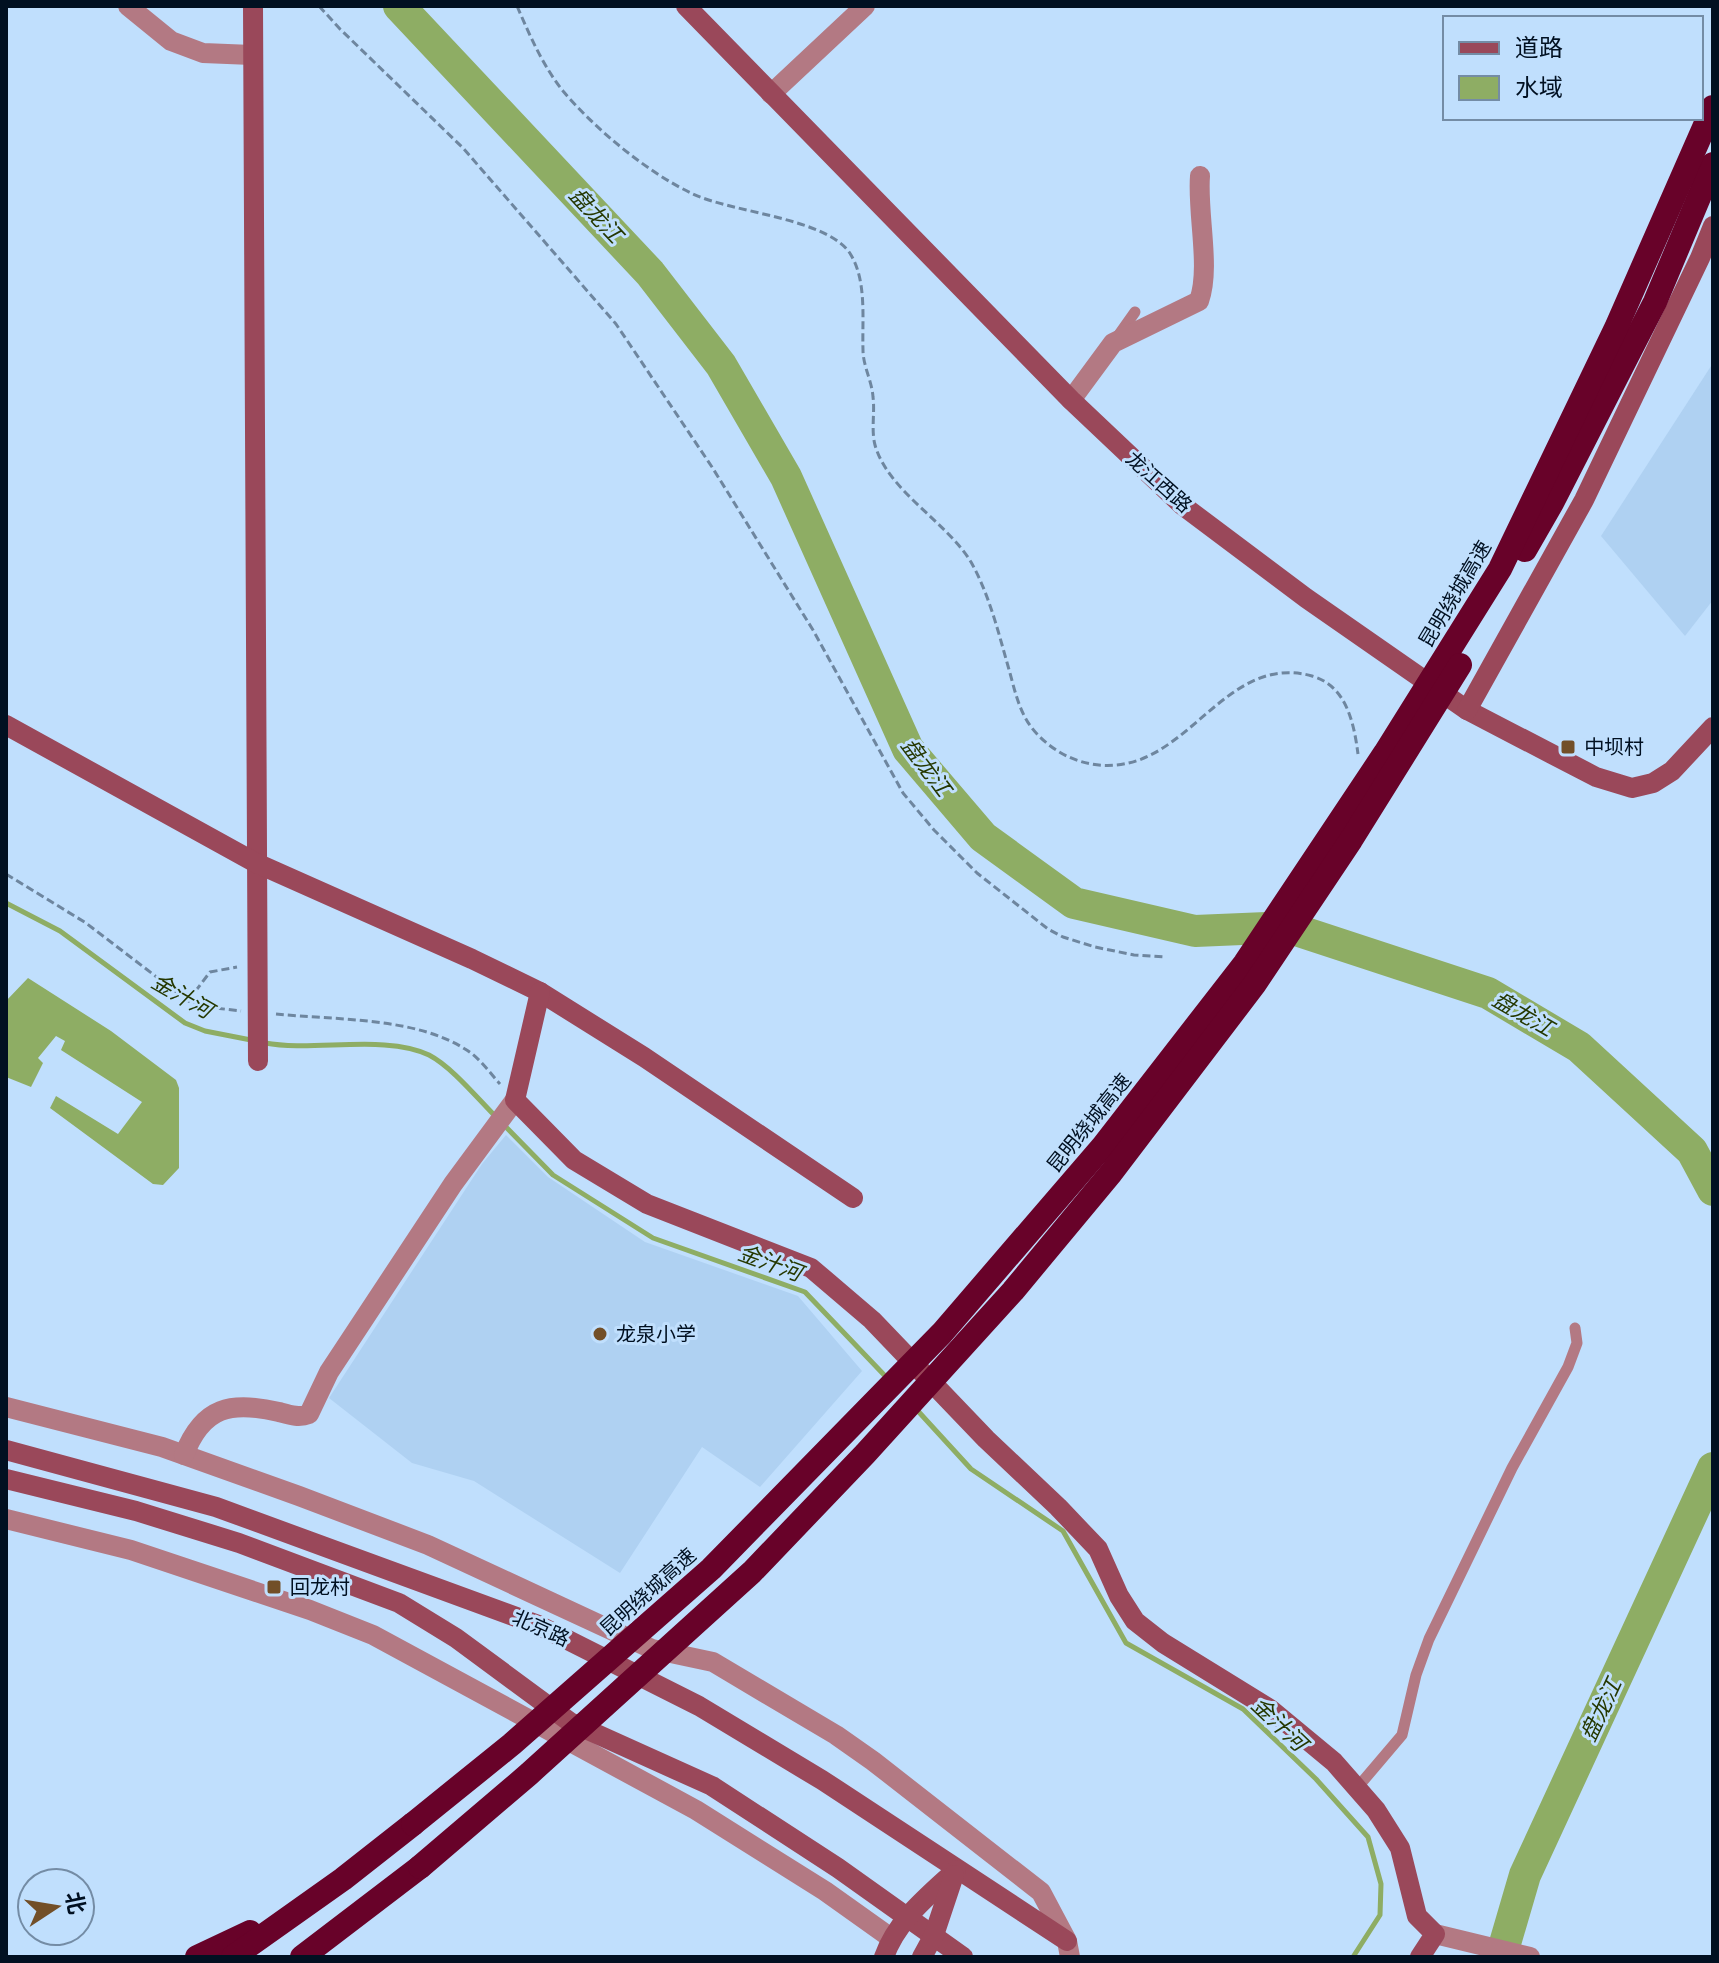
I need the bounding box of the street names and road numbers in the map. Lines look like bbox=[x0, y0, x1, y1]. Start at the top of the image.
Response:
street label: 龙江西路 bbox=[1121, 446, 1197, 518]
street label: 昆明绕城高速 bbox=[1414, 536, 1496, 652]
street label: 昆明绕城高速 bbox=[1042, 1069, 1136, 1177]
street label: 昆明绕城高速 bbox=[595, 1543, 701, 1641]
street label: 北京路 bbox=[509, 1605, 573, 1651]

